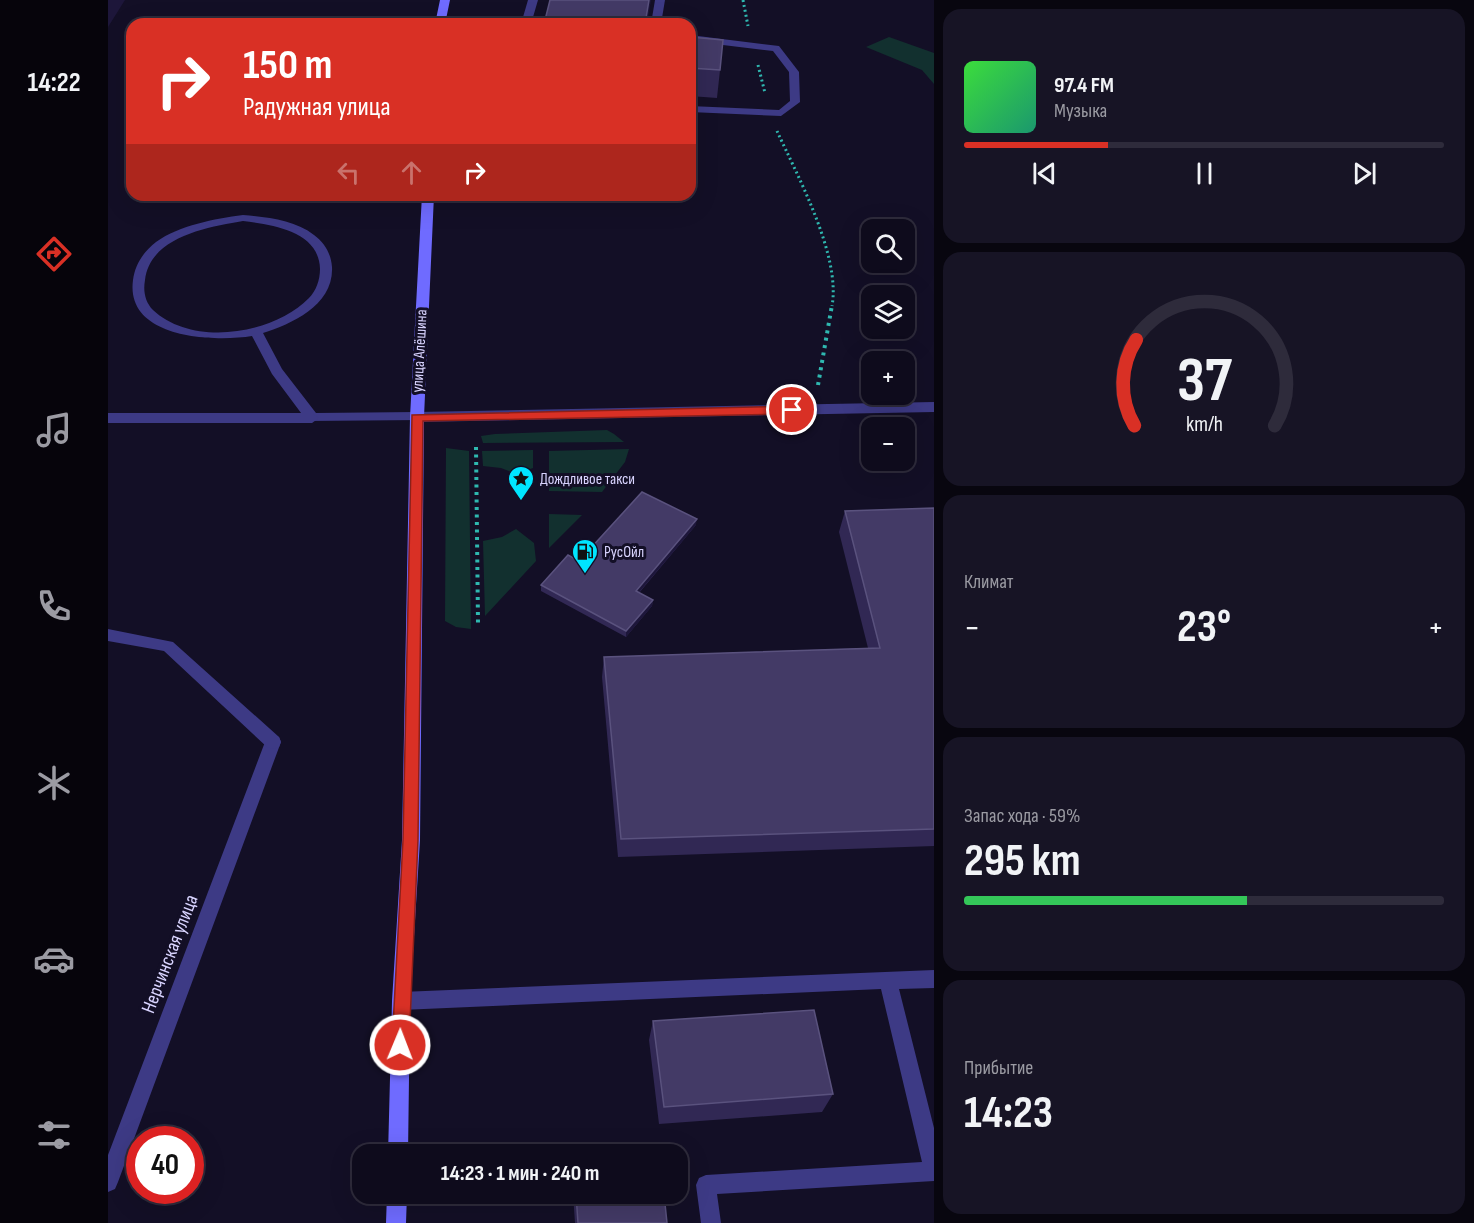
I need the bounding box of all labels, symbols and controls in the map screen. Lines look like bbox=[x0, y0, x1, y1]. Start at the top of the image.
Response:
text: 150 m bbox=[243, 40, 332, 91]
icon: right bbox=[144, 42, 222, 120]
text: 14:22 bbox=[27, 67, 81, 99]
text: 97.4 FM bbox=[1054, 72, 1114, 99]
text: Радужная улица bbox=[243, 91, 391, 123]
text: Музыка bbox=[1054, 99, 1107, 123]
icon: left bbox=[332, 156, 365, 189]
icon: ahead bbox=[395, 156, 428, 189]
icon: right bbox=[458, 156, 491, 189]
icon: previous bbox=[1028, 157, 1061, 190]
icon: pause bbox=[1188, 157, 1221, 190]
icon: next bbox=[1348, 157, 1381, 190]
map controls bbox=[861, 219, 915, 471]
button: search bbox=[861, 219, 915, 273]
icon: directions bbox=[33, 233, 75, 275]
button: layers bbox=[861, 285, 915, 339]
street label: улица Алёшина bbox=[408, 309, 432, 393]
text: 37 bbox=[1176, 344, 1232, 419]
button: + bbox=[861, 351, 915, 405]
pin bbox=[766, 384, 817, 435]
icon: arrive bbox=[775, 393, 808, 426]
icon: music bbox=[33, 409, 75, 451]
text: km/h bbox=[1185, 412, 1223, 437]
button: − bbox=[861, 417, 915, 471]
place icon: Дождливое такси bbox=[506, 464, 536, 502]
place label: Дождливое такси bbox=[540, 470, 635, 489]
fuel station icon: РусОйл bbox=[570, 537, 600, 575]
place label: РусОйл bbox=[604, 543, 644, 562]
text: Климат bbox=[964, 570, 1014, 594]
icon: phone bbox=[33, 585, 75, 627]
text: 23° bbox=[1177, 600, 1231, 655]
text: − bbox=[964, 608, 980, 648]
text: + bbox=[1428, 608, 1444, 648]
icon: climate bbox=[33, 762, 75, 804]
text: Запас хода · 59% bbox=[964, 804, 1080, 828]
text: 295 km bbox=[964, 834, 1081, 889]
street label: Нерчинская улица bbox=[136, 891, 204, 1017]
icon: car bbox=[33, 938, 75, 980]
position arrow bbox=[368, 1013, 432, 1077]
text: Прибытие bbox=[964, 1056, 1033, 1080]
text: 14:23 bbox=[964, 1086, 1053, 1141]
icon: filters bbox=[33, 1114, 75, 1156]
speed limit sign: 40 bbox=[126, 1126, 204, 1204]
text: 14:23 · 1 мин · 240 m bbox=[441, 1160, 599, 1187]

